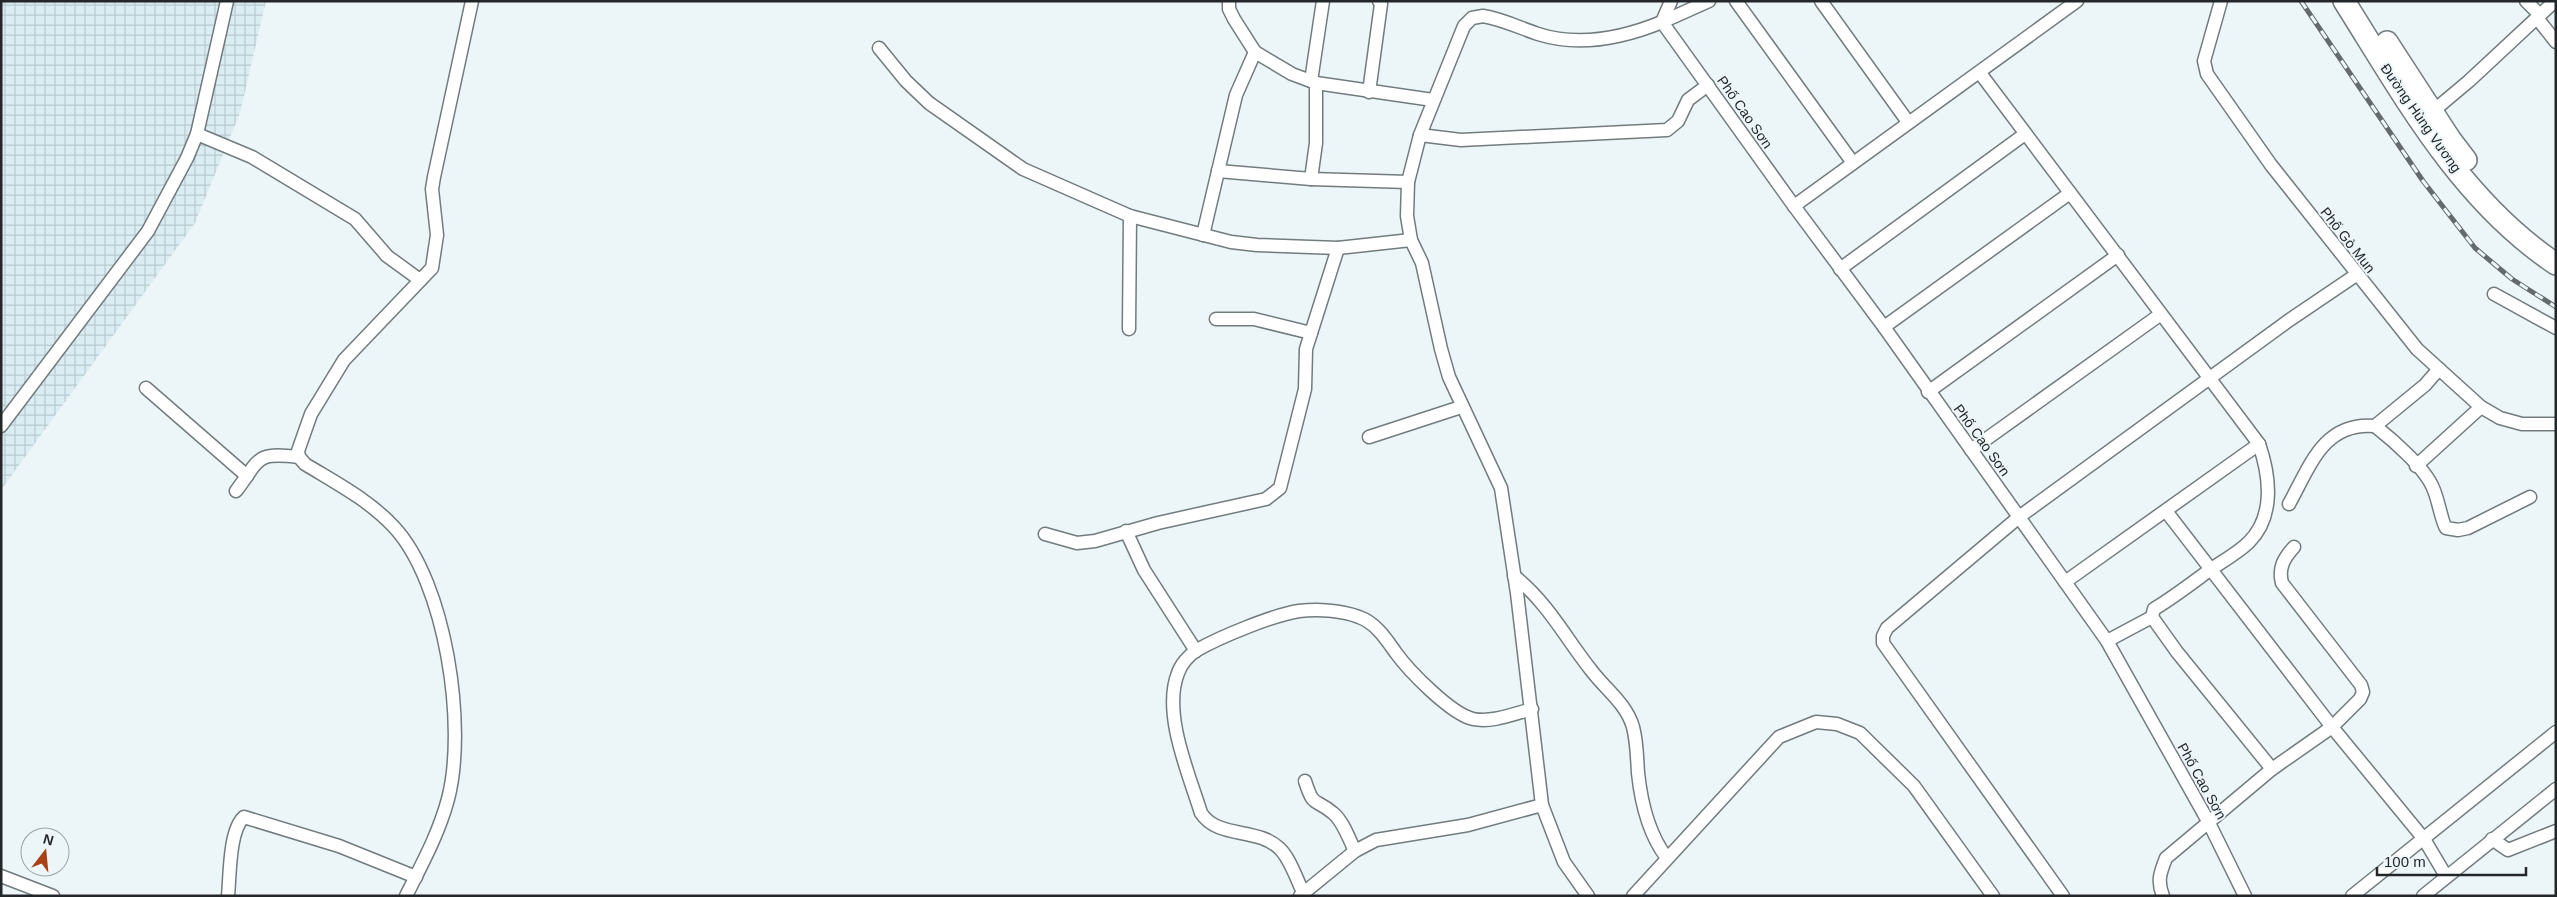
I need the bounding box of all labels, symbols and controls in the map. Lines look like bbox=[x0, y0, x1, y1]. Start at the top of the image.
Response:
street label: Đường Hùng Vương bbox=[2377, 61, 2465, 175]
street label: Phố Cao Sơn bbox=[1714, 73, 1776, 151]
street label: Phố Gò Mun bbox=[2317, 204, 2379, 276]
street label: Phố Cao Sơn bbox=[1951, 401, 2013, 479]
street label: Phố Cao Sơn bbox=[2174, 740, 2230, 822]
north arrow bbox=[20, 827, 70, 877]
text: N bbox=[42, 830, 56, 849]
scale bar bbox=[2377, 844, 2526, 876]
text: 100 m bbox=[2384, 853, 2426, 870]

